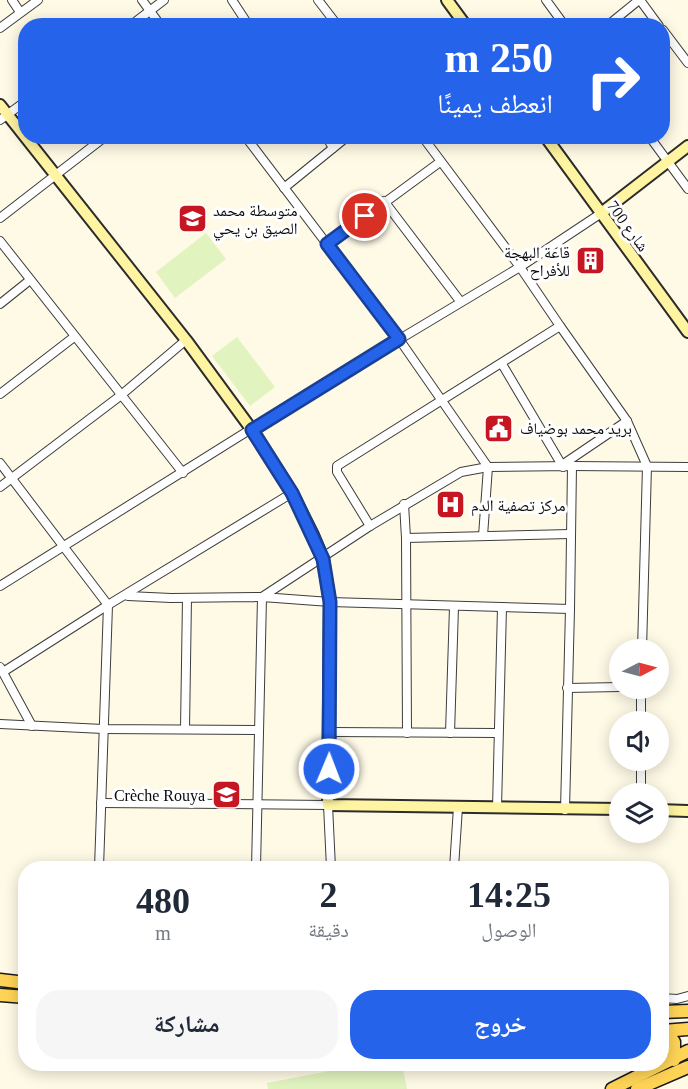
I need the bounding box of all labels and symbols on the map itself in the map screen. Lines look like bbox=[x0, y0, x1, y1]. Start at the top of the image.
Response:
pin bbox=[339, 190, 390, 241]
street label: شارع 700 bbox=[602, 197, 652, 256]
place label: متوسطة محمد الصيق بن يحي bbox=[213, 202, 298, 241]
school or university icon: متوسطة محمد الصيق بن يحي bbox=[176, 203, 208, 235]
place label: قاعة البهجة للأفراح bbox=[504, 244, 570, 281]
building icon: قاعة البهجة للأفراح bbox=[575, 245, 607, 277]
public building icon: بريد محمد بوضياف bbox=[483, 412, 515, 444]
place label: بريد محمد بوضياف bbox=[520, 420, 632, 438]
hospital icon: مركز تصفية الدم bbox=[434, 489, 466, 521]
place label: مركز تصفية الدم bbox=[471, 497, 566, 516]
north arrow bbox=[609, 639, 669, 699]
position arrow bbox=[297, 737, 361, 801]
school or university icon: Crèche Rouya bbox=[210, 779, 242, 811]
place label: Crèche Rouya bbox=[114, 787, 205, 805]

